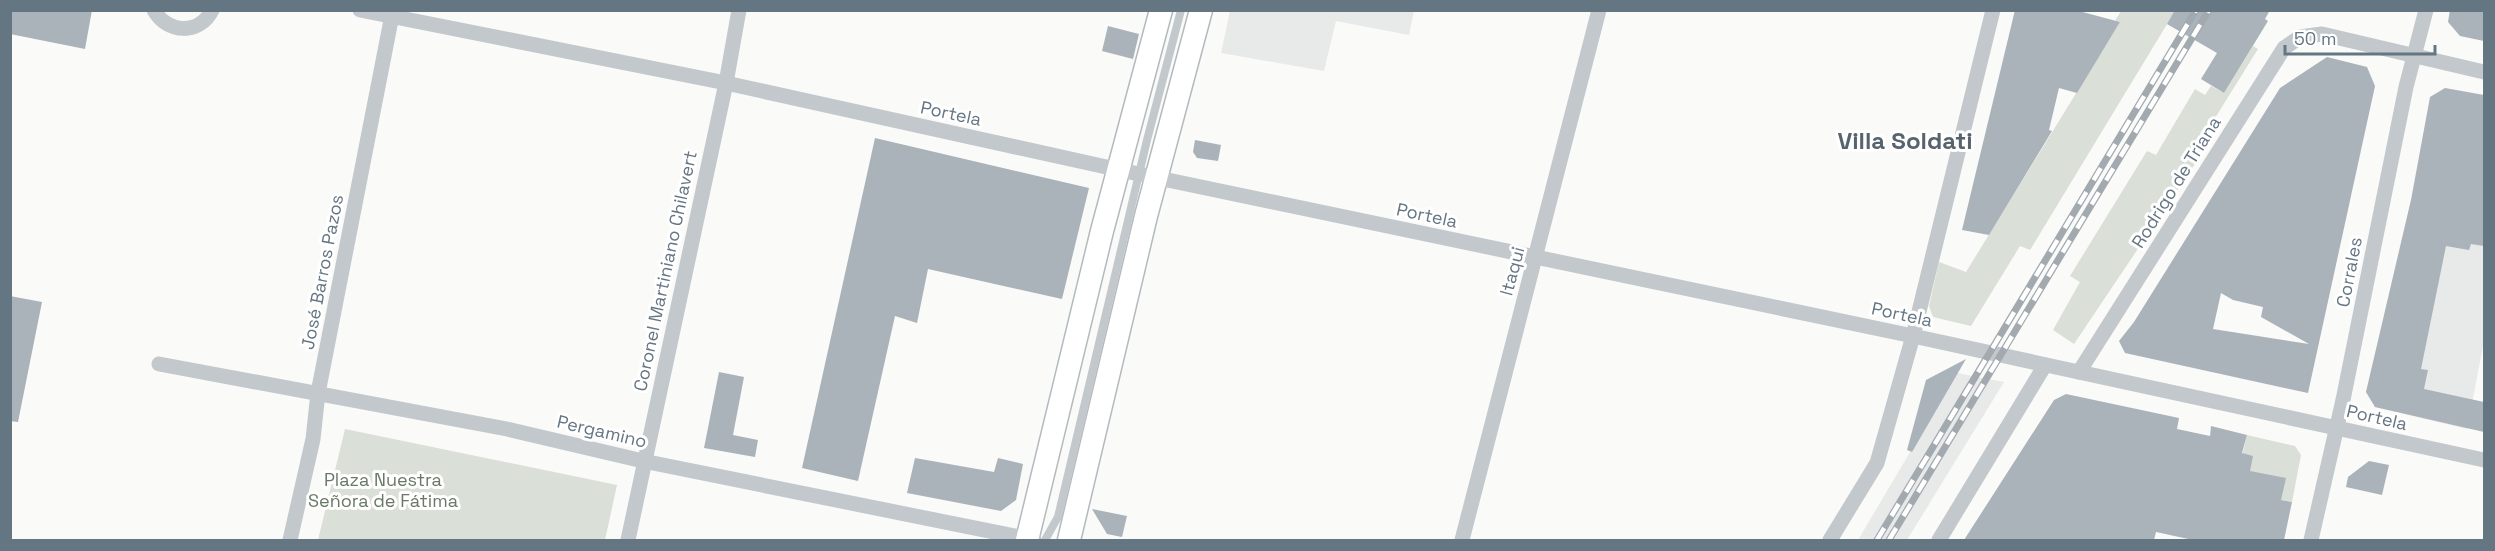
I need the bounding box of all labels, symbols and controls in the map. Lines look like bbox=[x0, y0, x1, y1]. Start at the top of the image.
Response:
scale bar bbox=[2285, 18, 2435, 56]
text: 50 m bbox=[2294, 27, 2336, 50]
street label: Portela bbox=[918, 95, 984, 131]
street label: Rodrigo de Triana bbox=[2126, 112, 2226, 252]
district label: Villa Soldati bbox=[1837, 125, 1973, 156]
street label: Coronel Martiniano Chilavert bbox=[628, 149, 702, 393]
street label: José Barros Pazos bbox=[296, 193, 348, 351]
street label: Portela bbox=[1394, 197, 1460, 233]
street label: Corrales bbox=[2331, 235, 2367, 309]
street label: Itaqui bbox=[1494, 244, 1530, 298]
street label: Portela bbox=[1869, 296, 1935, 332]
street label: Portela bbox=[2344, 399, 2410, 435]
street label: Pergamino bbox=[555, 409, 649, 453]
park label: Plaza Nuestra Señora de Fátima bbox=[308, 468, 458, 512]

